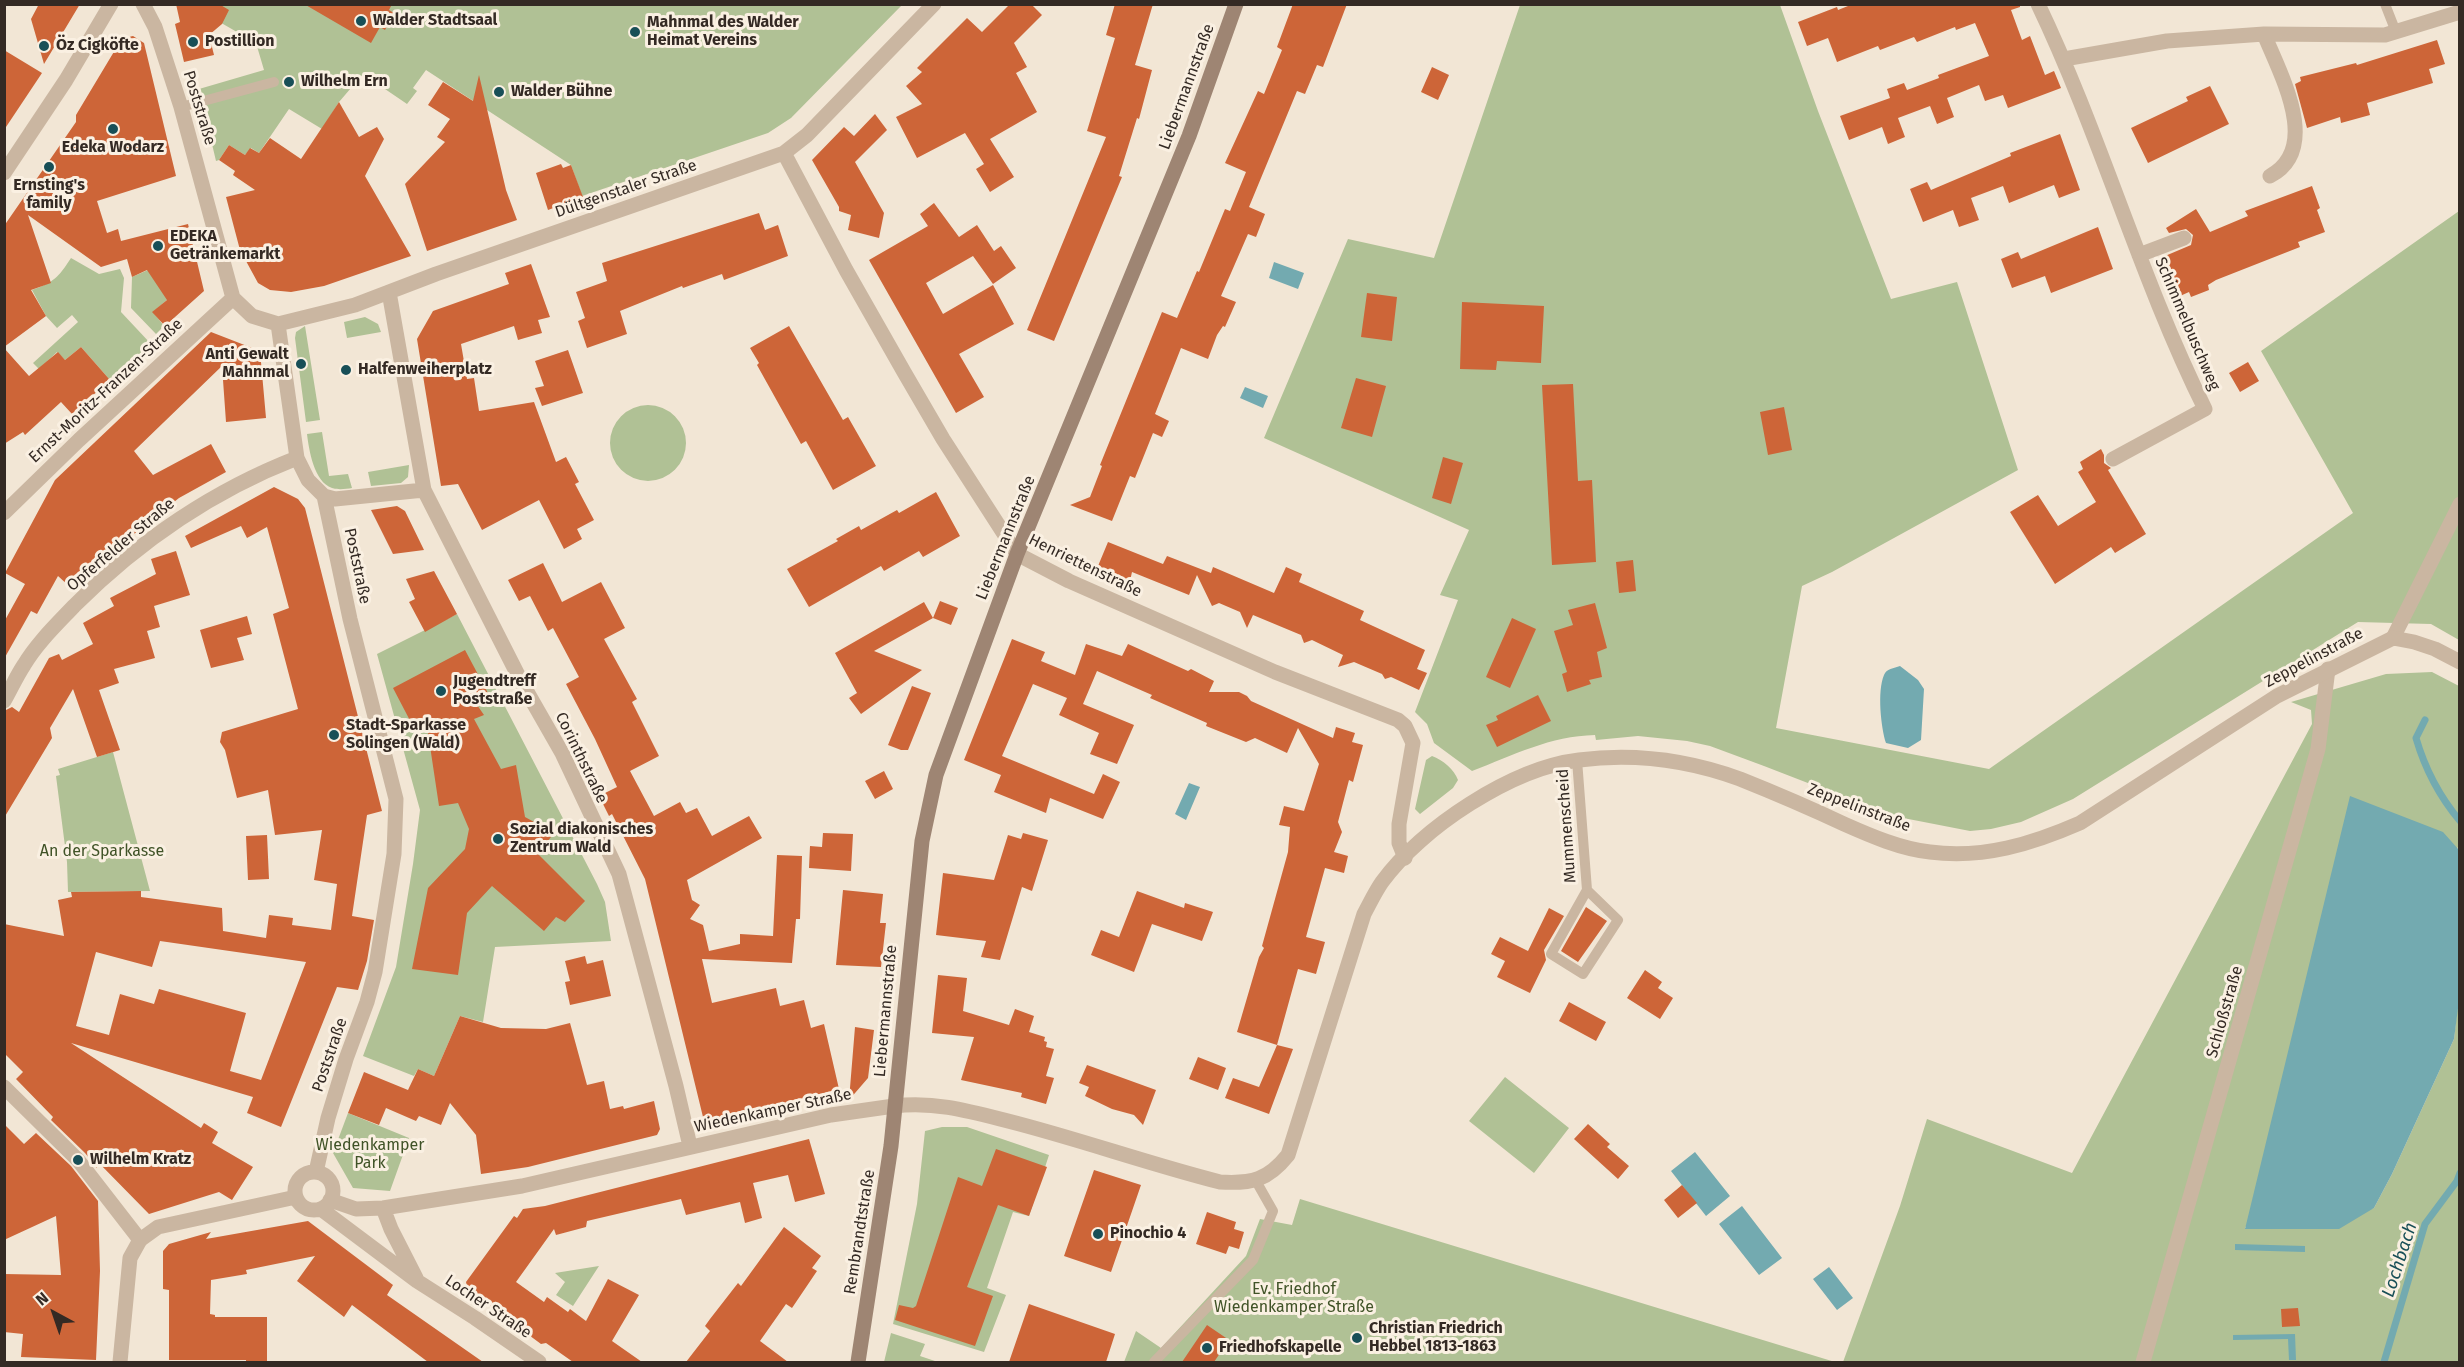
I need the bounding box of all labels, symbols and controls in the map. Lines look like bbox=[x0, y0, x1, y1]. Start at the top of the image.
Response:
place label: Walder Stadtsaal bbox=[373, 11, 497, 31]
place label: Mahnmal des Walder Heimat Vereins bbox=[647, 13, 799, 51]
marker: Walder Stadtsaal bbox=[354, 14, 368, 28]
street label: Liebermannstraße bbox=[1155, 21, 1219, 153]
marker: Mahnmal des Walder Heimat Vereins bbox=[628, 25, 642, 39]
place label: Postillion bbox=[205, 32, 274, 52]
marker: Postillion bbox=[186, 35, 200, 49]
place label: Öz Cigköfte bbox=[56, 36, 139, 56]
marker: Öz Cigköfte bbox=[37, 39, 51, 53]
street label: Poststraße bbox=[179, 68, 219, 148]
place label: Wilhelm Ern bbox=[301, 72, 388, 92]
marker: Wilhelm Ern bbox=[282, 75, 296, 89]
place label: Walder Bühne bbox=[511, 82, 612, 102]
marker: Walder Bühne bbox=[492, 85, 506, 99]
marker: Edeka Wodarz bbox=[106, 122, 120, 136]
place label: Edeka Wodarz bbox=[62, 138, 164, 158]
street label: Dültgenstaler Straße bbox=[553, 156, 699, 222]
marker: Ernsting's family bbox=[42, 160, 56, 174]
place label: Ernsting's family bbox=[13, 176, 85, 214]
place label: EDEKA Getränkemarkt bbox=[170, 227, 280, 265]
marker: EDEKA Getränkemarkt bbox=[151, 239, 165, 253]
street label: Schimmelbuschweg bbox=[2150, 254, 2224, 394]
street label: Ernst-Moritz-Franzen-Straße bbox=[25, 315, 187, 467]
place label: Anti Gewalt Mahnmal bbox=[205, 345, 289, 383]
marker: Anti Gewalt Mahnmal bbox=[294, 357, 308, 371]
place label: Halfenweiherplatz bbox=[358, 360, 492, 380]
marker: Halfenweiherplatz bbox=[339, 363, 353, 377]
street label: Liebermannstraße bbox=[972, 473, 1040, 603]
street label: Opferfelder Straße bbox=[63, 494, 179, 596]
street label: Poststraße bbox=[340, 526, 374, 606]
street label: Henriettenstraße bbox=[1025, 530, 1145, 602]
street label: Zeppelinstraße bbox=[2261, 624, 2367, 692]
place label: Jugendtreff Poststraße bbox=[453, 672, 536, 710]
marker: Jugendtreff Poststraße bbox=[434, 684, 448, 698]
street label: Corinthstraße bbox=[551, 709, 611, 807]
place label: Stadt-Sparkasse Solingen (Wald) bbox=[346, 716, 466, 754]
marker: Stadt-Sparkasse Solingen (Wald) bbox=[327, 728, 341, 742]
street label: Mummenscheid bbox=[1553, 768, 1581, 884]
street label: Zeppelinstraße bbox=[1805, 780, 1913, 836]
place label: Sozial diakonisches Zentrum Wald bbox=[510, 820, 653, 858]
marker: Sozial diakonisches Zentrum Wald bbox=[491, 832, 505, 846]
park label: An der Sparkasse bbox=[40, 842, 164, 862]
street label: Liebermannstraße bbox=[871, 944, 901, 1078]
street label: Schloßstraße bbox=[2203, 964, 2247, 1060]
street label: Poststraße bbox=[308, 1015, 352, 1095]
street label: Wiedenkamper Straße bbox=[693, 1085, 853, 1137]
park label: Wiedenkamper Park bbox=[316, 1136, 424, 1174]
place label: Wilhelm Kratz bbox=[90, 1150, 191, 1170]
marker: Wilhelm Kratz bbox=[71, 1153, 85, 1167]
street label: Rembrandtstraße bbox=[841, 1168, 879, 1296]
water label: Lochbach bbox=[2378, 1220, 2422, 1300]
place label: Pinochio 4 bbox=[1110, 1224, 1186, 1244]
marker: Pinochio 4 bbox=[1091, 1227, 1105, 1241]
street label: Locher Straße bbox=[441, 1271, 535, 1343]
park label: Ev. Friedhof Wiedenkamper Straße bbox=[1214, 1280, 1374, 1318]
north arrow bbox=[24, 1283, 84, 1343]
text: N bbox=[32, 1288, 52, 1310]
place label: Christian Friedrich Hebbel 1813-1863 bbox=[1369, 1319, 1503, 1357]
marker: Christian Friedrich Hebbel 1813-1863 bbox=[1350, 1331, 1364, 1345]
place label: Friedhofskapelle bbox=[1219, 1338, 1342, 1358]
marker: Friedhofskapelle bbox=[1200, 1341, 1214, 1355]

